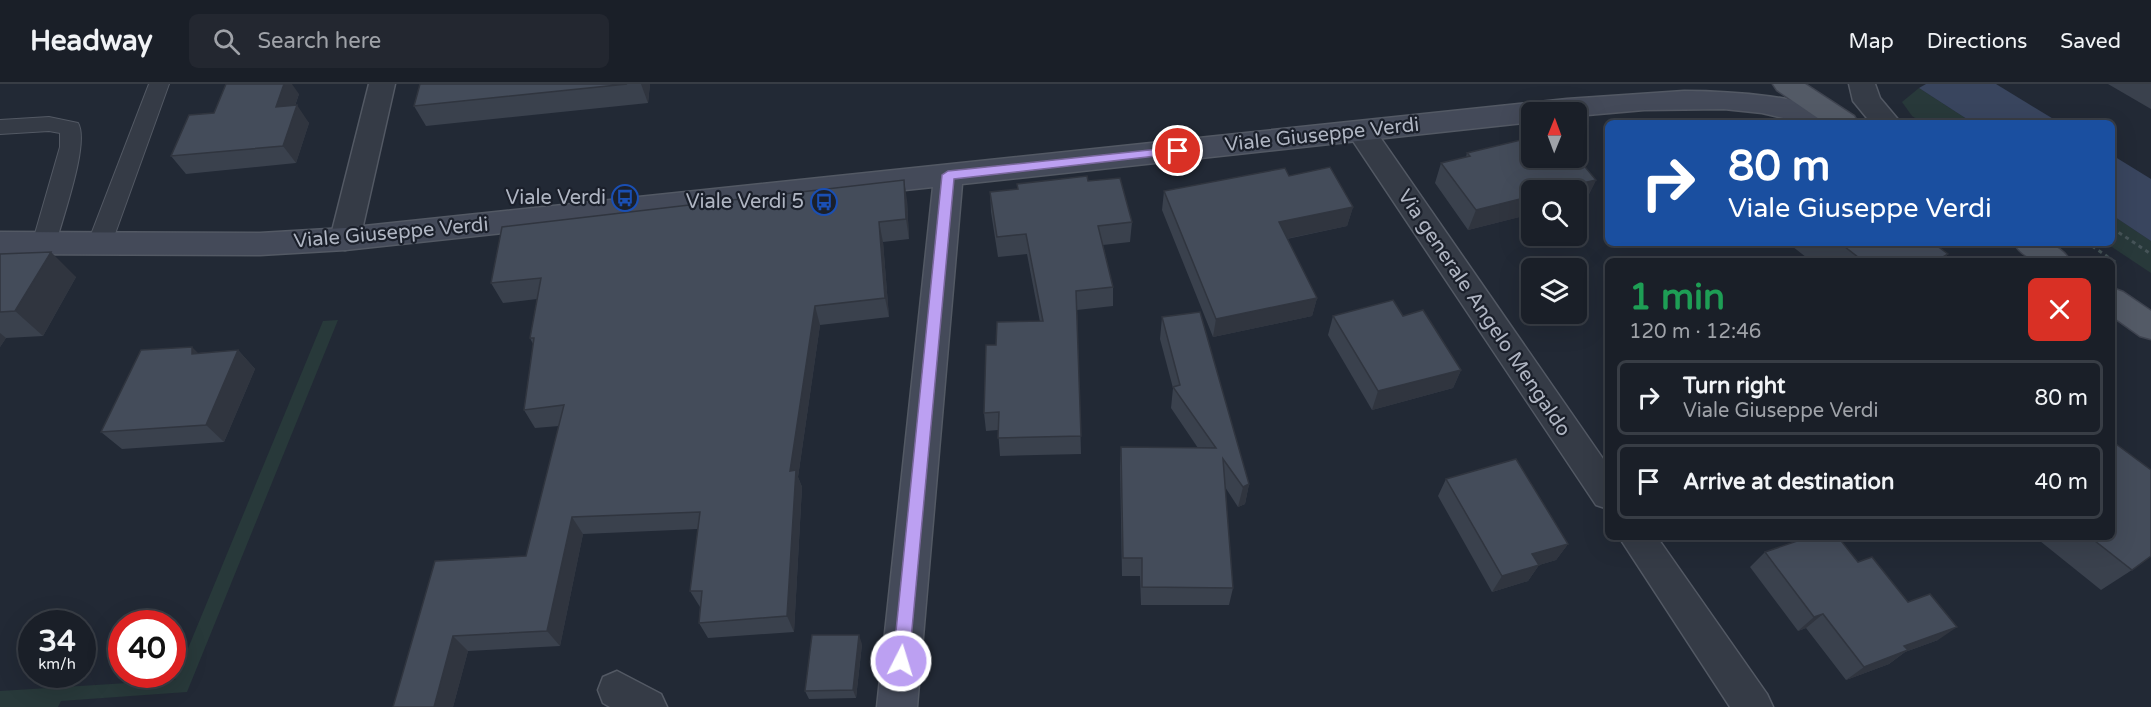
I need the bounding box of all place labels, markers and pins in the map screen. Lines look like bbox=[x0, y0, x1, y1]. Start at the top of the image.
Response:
pin bbox=[1152, 125, 1203, 176]
bus stop icon: Viale Verdi bbox=[610, 183, 640, 213]
place label: Viale Verdi bbox=[506, 186, 606, 210]
bus stop icon: Viale Verdi 5 bbox=[809, 187, 839, 217]
place label: Viale Verdi 5 bbox=[686, 190, 804, 214]

